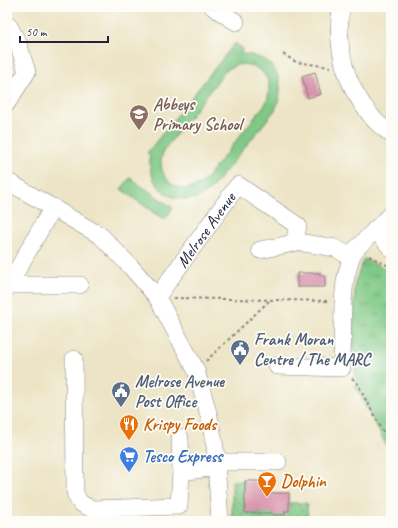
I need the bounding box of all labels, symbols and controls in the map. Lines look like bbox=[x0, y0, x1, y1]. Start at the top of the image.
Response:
scale bar bbox=[20, 18, 108, 44]
text: 50 m bbox=[26, 24, 48, 40]
place label: Abbeys Primary School bbox=[153, 94, 246, 135]
school or university icon: Abbeys Primary School bbox=[128, 103, 150, 131]
street label: Melrose Avenue bbox=[171, 187, 241, 271]
place label: Frank Moran Centre / The MARC bbox=[254, 329, 373, 370]
public building icon: Frank Moran Centre / The MARC bbox=[229, 338, 251, 366]
place label: Melrose Avenue Post Office bbox=[135, 371, 225, 412]
public building icon: Melrose Avenue Post Office bbox=[110, 380, 132, 408]
restaurant icon: Krispy Foods bbox=[118, 413, 140, 441]
place label: Krispy Foods bbox=[143, 414, 218, 435]
supermarket icon: Tesco Express bbox=[118, 445, 140, 473]
place label: Tesco Express bbox=[143, 446, 224, 467]
bar icon: Dolphin bbox=[256, 470, 278, 498]
place label: Dolphin bbox=[281, 471, 327, 492]

